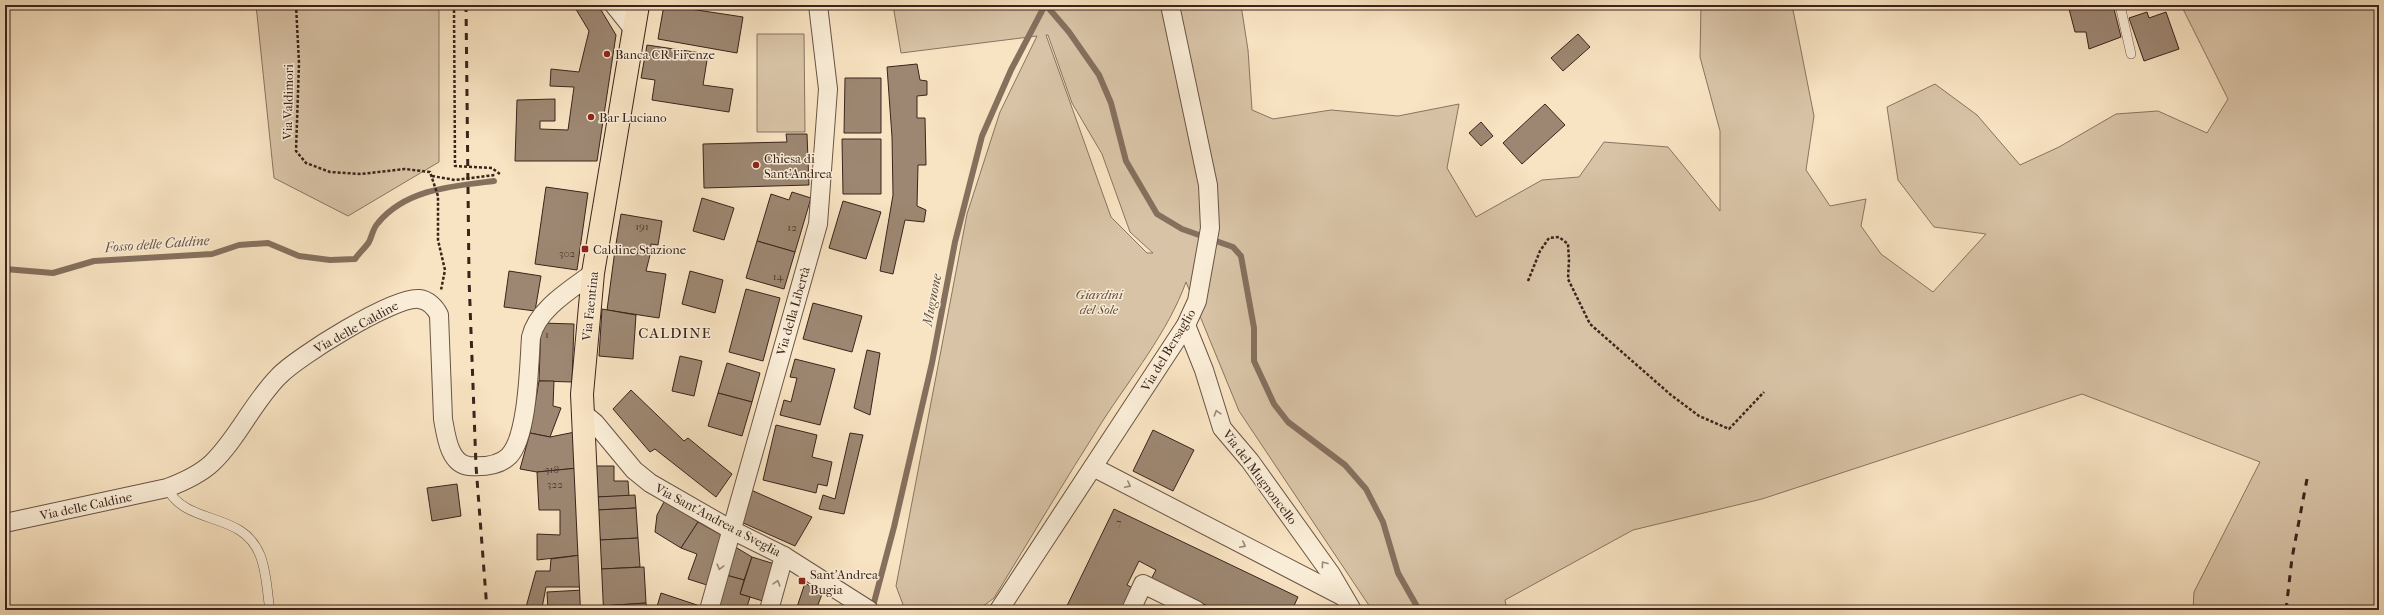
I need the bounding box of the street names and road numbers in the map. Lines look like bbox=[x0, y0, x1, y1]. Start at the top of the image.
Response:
street label: Via Valdimori bbox=[280, 64, 296, 141]
street label: Via della Libertà bbox=[773, 264, 813, 358]
street label: Via Faentina bbox=[579, 269, 601, 343]
street label: Via delle Caldine bbox=[310, 297, 401, 357]
street label: Via del Bersaglio bbox=[1137, 306, 1199, 395]
street label: Via del Mugnoncello bbox=[1219, 426, 1301, 527]
street label: Via Sant'Andrea a Sveglia bbox=[652, 480, 784, 560]
street label: Via delle Caldine bbox=[38, 489, 134, 523]

